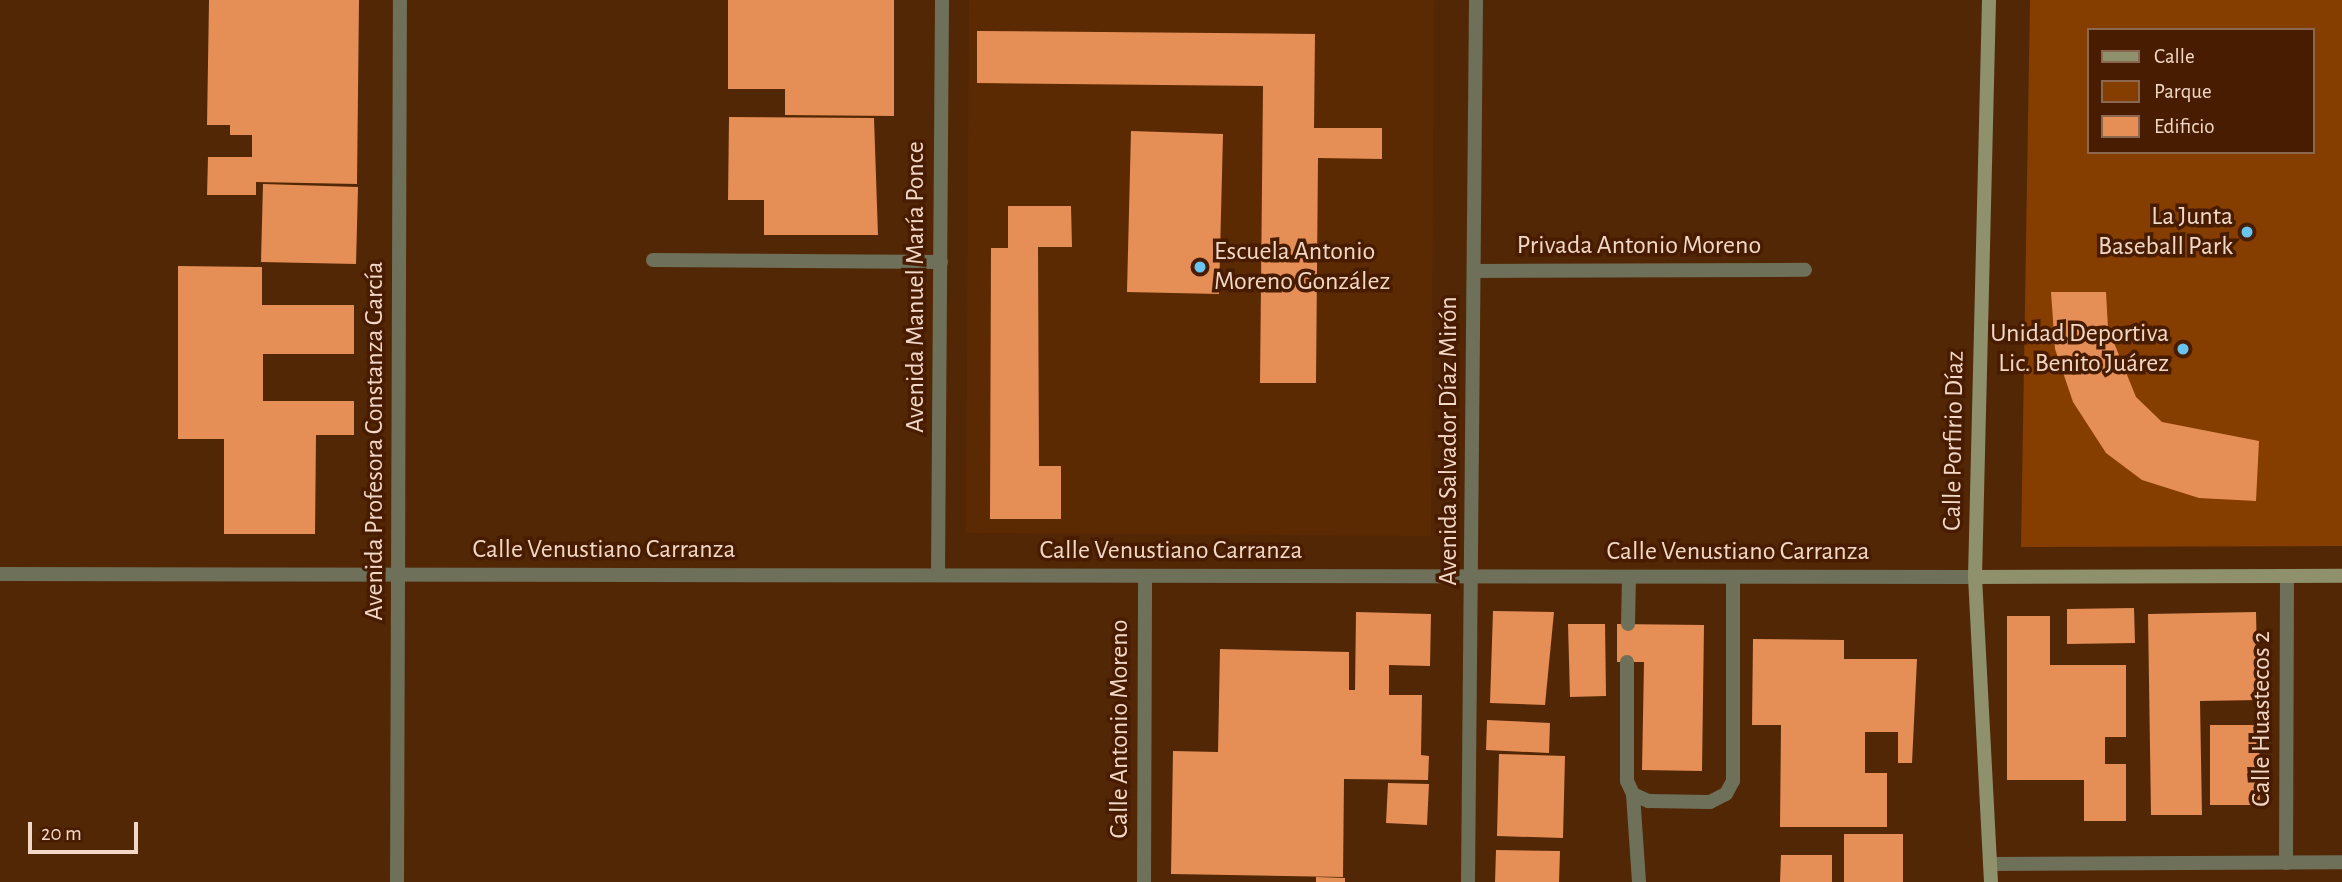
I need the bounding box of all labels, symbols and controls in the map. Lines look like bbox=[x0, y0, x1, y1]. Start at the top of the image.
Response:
legend bbox=[2086, 28, 2314, 154]
text: Calle bbox=[2154, 46, 2195, 67]
text: Parque bbox=[2154, 81, 2212, 102]
text: Edificio bbox=[2154, 116, 2215, 137]
street label: Avenida Manuel María Ponce bbox=[900, 141, 932, 433]
place label: La Junta Baseball Park bbox=[2098, 201, 2233, 262]
marker: La Junta Baseball Park bbox=[2239, 224, 2255, 240]
street label: Privada Antonio Moreno bbox=[1517, 230, 1761, 262]
place label: Escuela Antonio Moreno González bbox=[1214, 236, 1390, 298]
marker: Escuela Antonio Moreno González bbox=[1192, 259, 1208, 275]
street label: Avenida Profesora Constanza García bbox=[359, 261, 391, 621]
street label: Avenida Salvador Díaz Mirón bbox=[1433, 296, 1465, 586]
place label: Unidad Deportiva Lic. Benito Juárez bbox=[1990, 318, 2169, 380]
marker: Unidad Deportiva Lic. Benito Juárez bbox=[2175, 341, 2191, 357]
street label: Calle Porfirio Díaz bbox=[1937, 351, 1971, 531]
street label: Calle Venustiano Carranza bbox=[473, 534, 735, 566]
street label: Calle Venustiano Carranza bbox=[1040, 535, 1302, 567]
street label: Calle Venustiano Carranza bbox=[1607, 536, 1869, 568]
street label: Calle Antonio Moreno bbox=[1104, 619, 1136, 839]
street label: Calle Huastecos 2 bbox=[2246, 631, 2278, 807]
scale bar bbox=[32, 808, 142, 852]
text: 20 m bbox=[41, 823, 82, 844]

